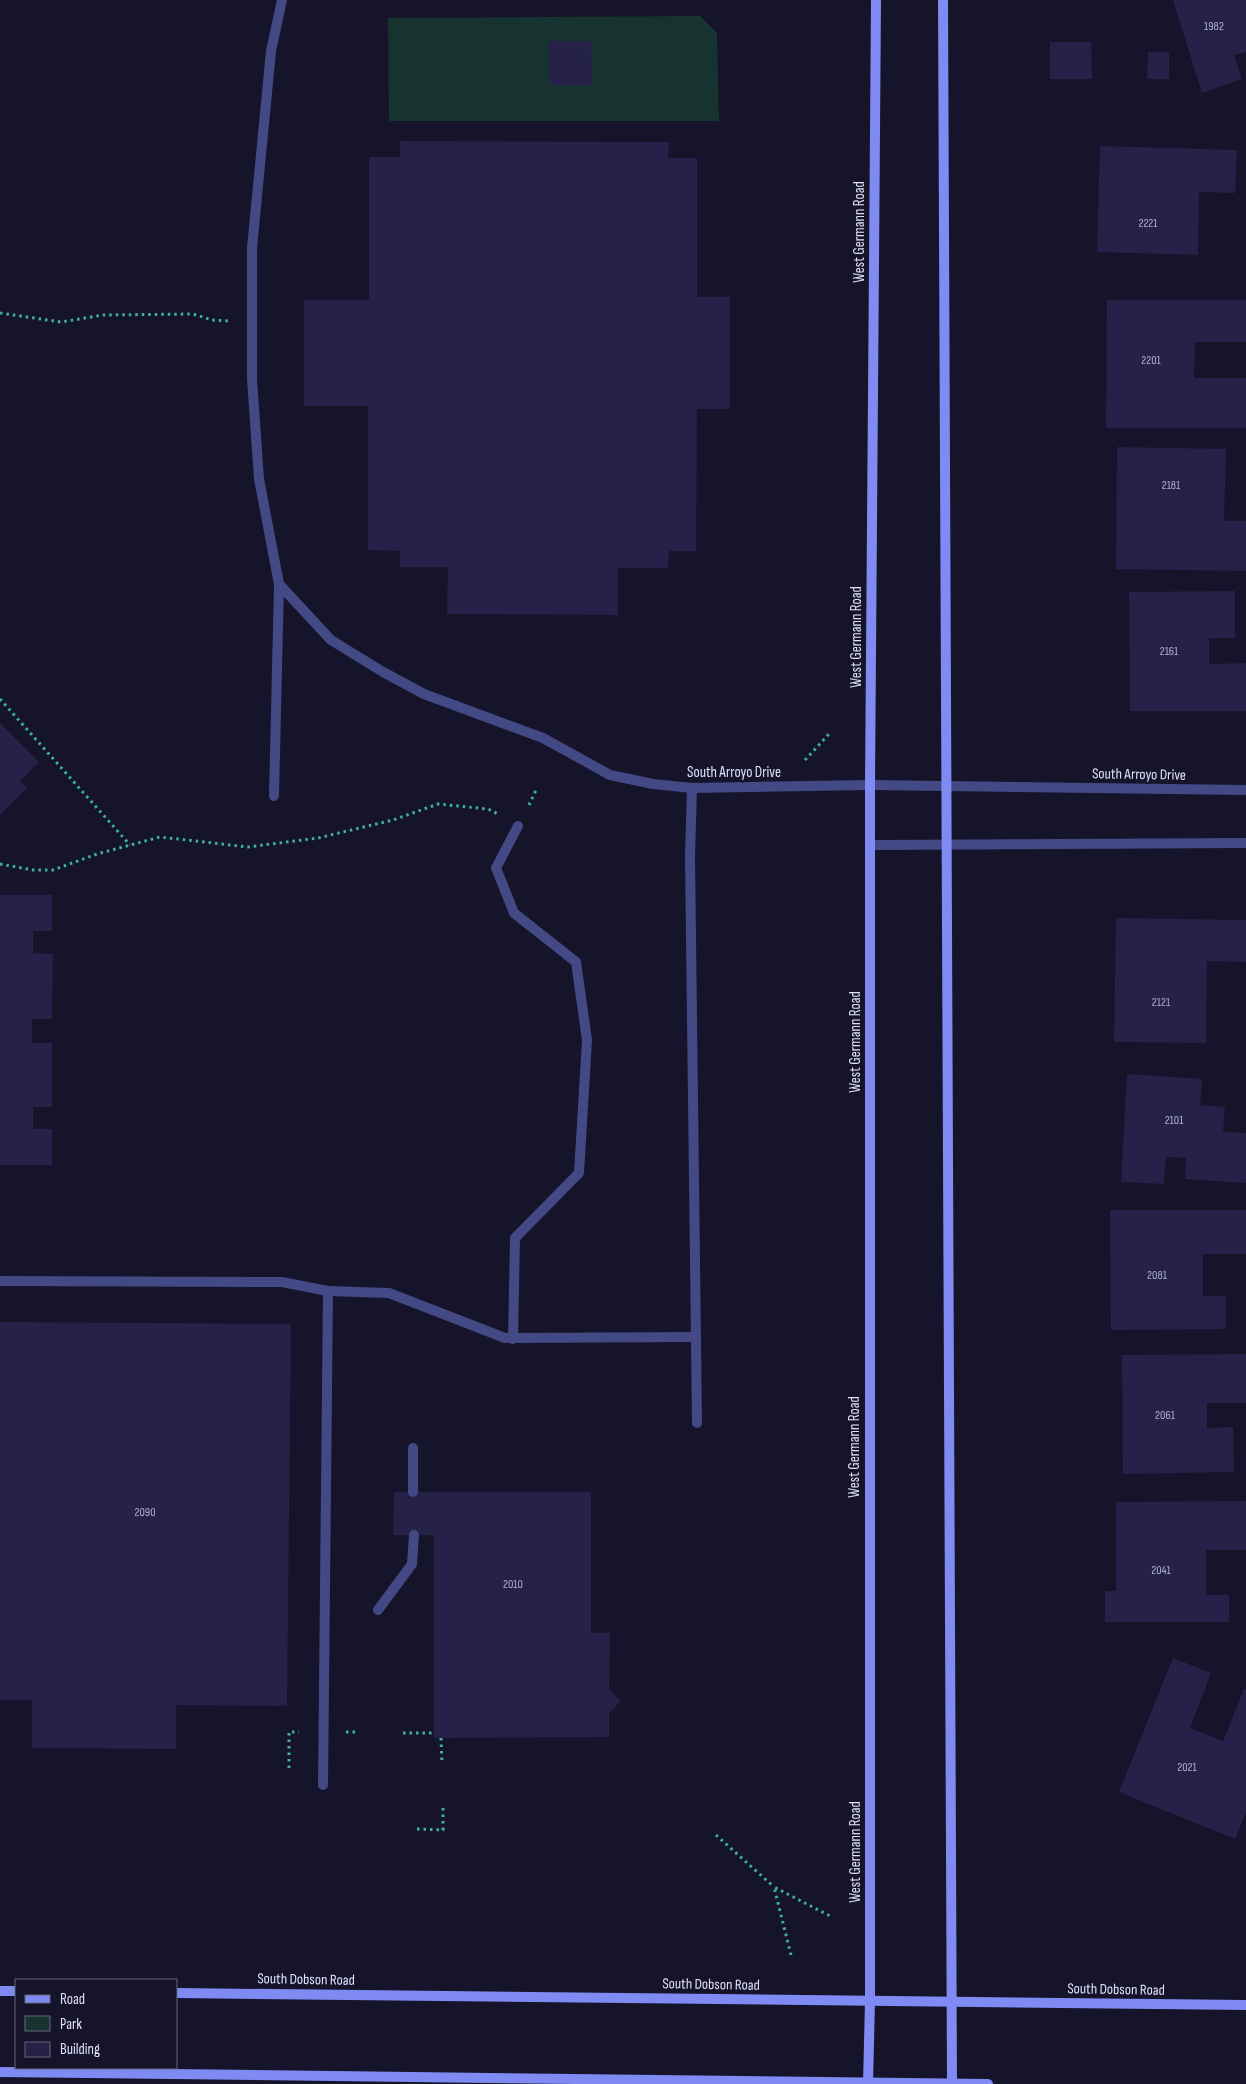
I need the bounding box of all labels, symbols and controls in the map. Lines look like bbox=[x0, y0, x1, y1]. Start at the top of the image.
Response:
house number: 1982 bbox=[1204, 19, 1224, 34]
street label: West Germann Road bbox=[850, 181, 869, 283]
house number: 2221 bbox=[1138, 216, 1158, 231]
house number: 2201 bbox=[1141, 353, 1162, 368]
house number: 2181 bbox=[1162, 478, 1181, 493]
street label: West Germann Road bbox=[847, 586, 866, 688]
house number: 2161 bbox=[1160, 644, 1179, 659]
street label: South Arroyo Drive bbox=[687, 763, 781, 782]
street label: South Arroyo Drive bbox=[1092, 764, 1186, 785]
street label: West Germann Road bbox=[846, 991, 865, 1093]
house number: 2121 bbox=[1152, 995, 1171, 1010]
house number: 2101 bbox=[1165, 1113, 1184, 1128]
house number: 2081 bbox=[1147, 1268, 1168, 1283]
street label: West Germann Road bbox=[845, 1396, 864, 1498]
house number: 2061 bbox=[1155, 1408, 1176, 1423]
house number: 2090 bbox=[135, 1505, 155, 1520]
house number: 2041 bbox=[1151, 1563, 1172, 1578]
house number: 2010 bbox=[503, 1577, 523, 1592]
house number: 2021 bbox=[1177, 1760, 1198, 1775]
street label: West Germann Road bbox=[846, 1801, 865, 1903]
street label: South Dobson Road bbox=[257, 1969, 355, 1990]
street label: South Dobson Road bbox=[662, 1974, 760, 1995]
legend bbox=[15, 1979, 178, 2069]
street label: South Dobson Road bbox=[1067, 1979, 1165, 2000]
text: Road bbox=[60, 1990, 85, 2009]
text: Park bbox=[60, 2015, 82, 2034]
text: Building bbox=[60, 2040, 100, 2059]

